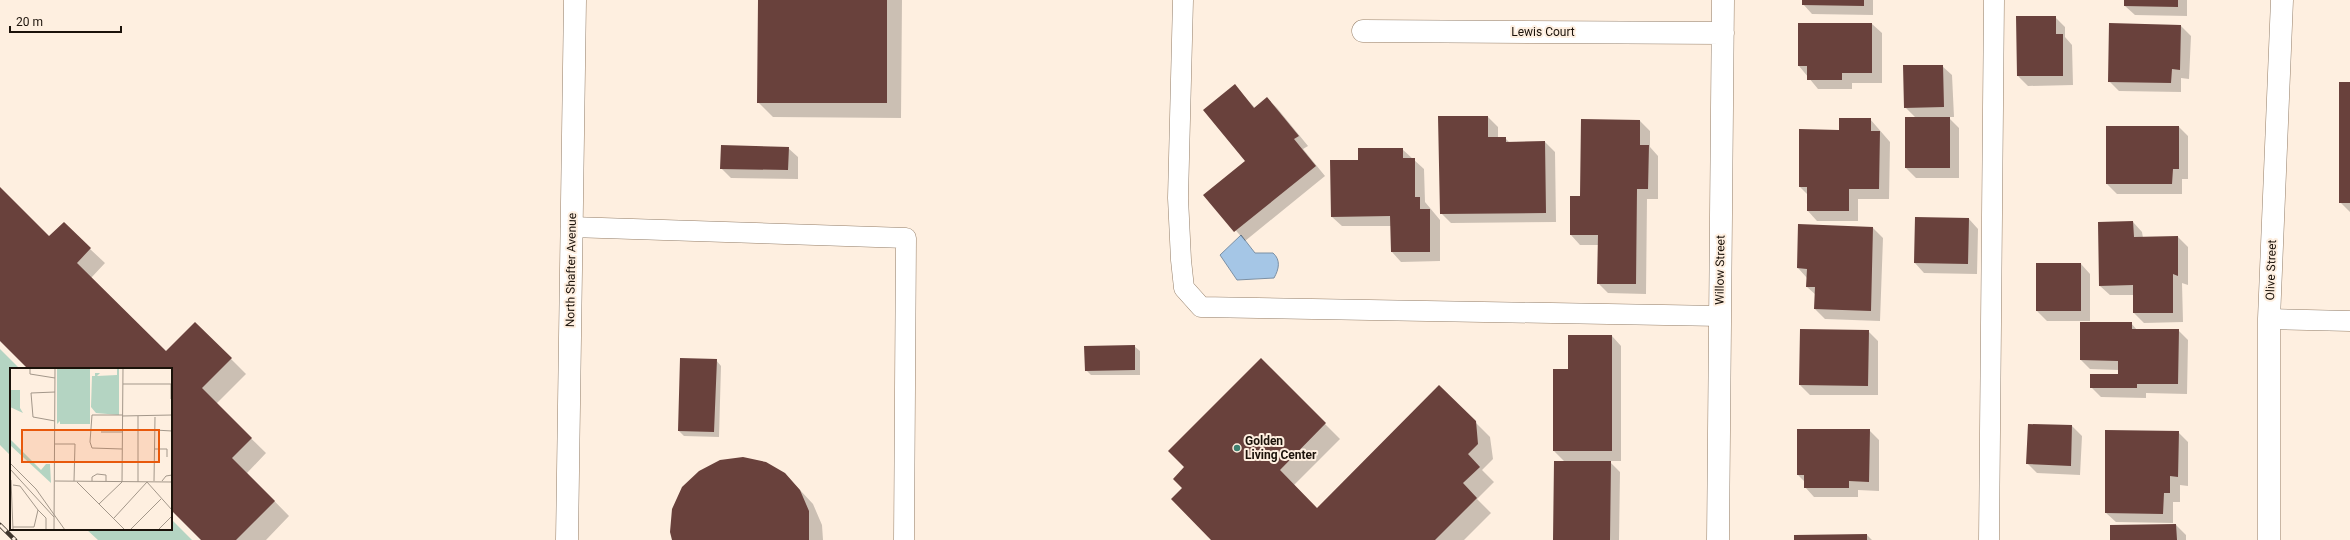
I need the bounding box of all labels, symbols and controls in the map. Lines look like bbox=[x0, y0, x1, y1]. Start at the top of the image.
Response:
scale bar bbox=[10, 8, 121, 34]
text: 20 m bbox=[16, 15, 43, 29]
street label: Lewis Court bbox=[1511, 25, 1575, 39]
street label: North Shafter Avenue bbox=[563, 213, 579, 327]
street label: Willow Street bbox=[1712, 235, 1728, 305]
street label: Olive Street bbox=[2263, 239, 2279, 301]
inset map bbox=[10, 368, 172, 530]
place label: Golden Living Center bbox=[1245, 434, 1317, 462]
marker: Golden Living Center bbox=[1232, 443, 1242, 453]

